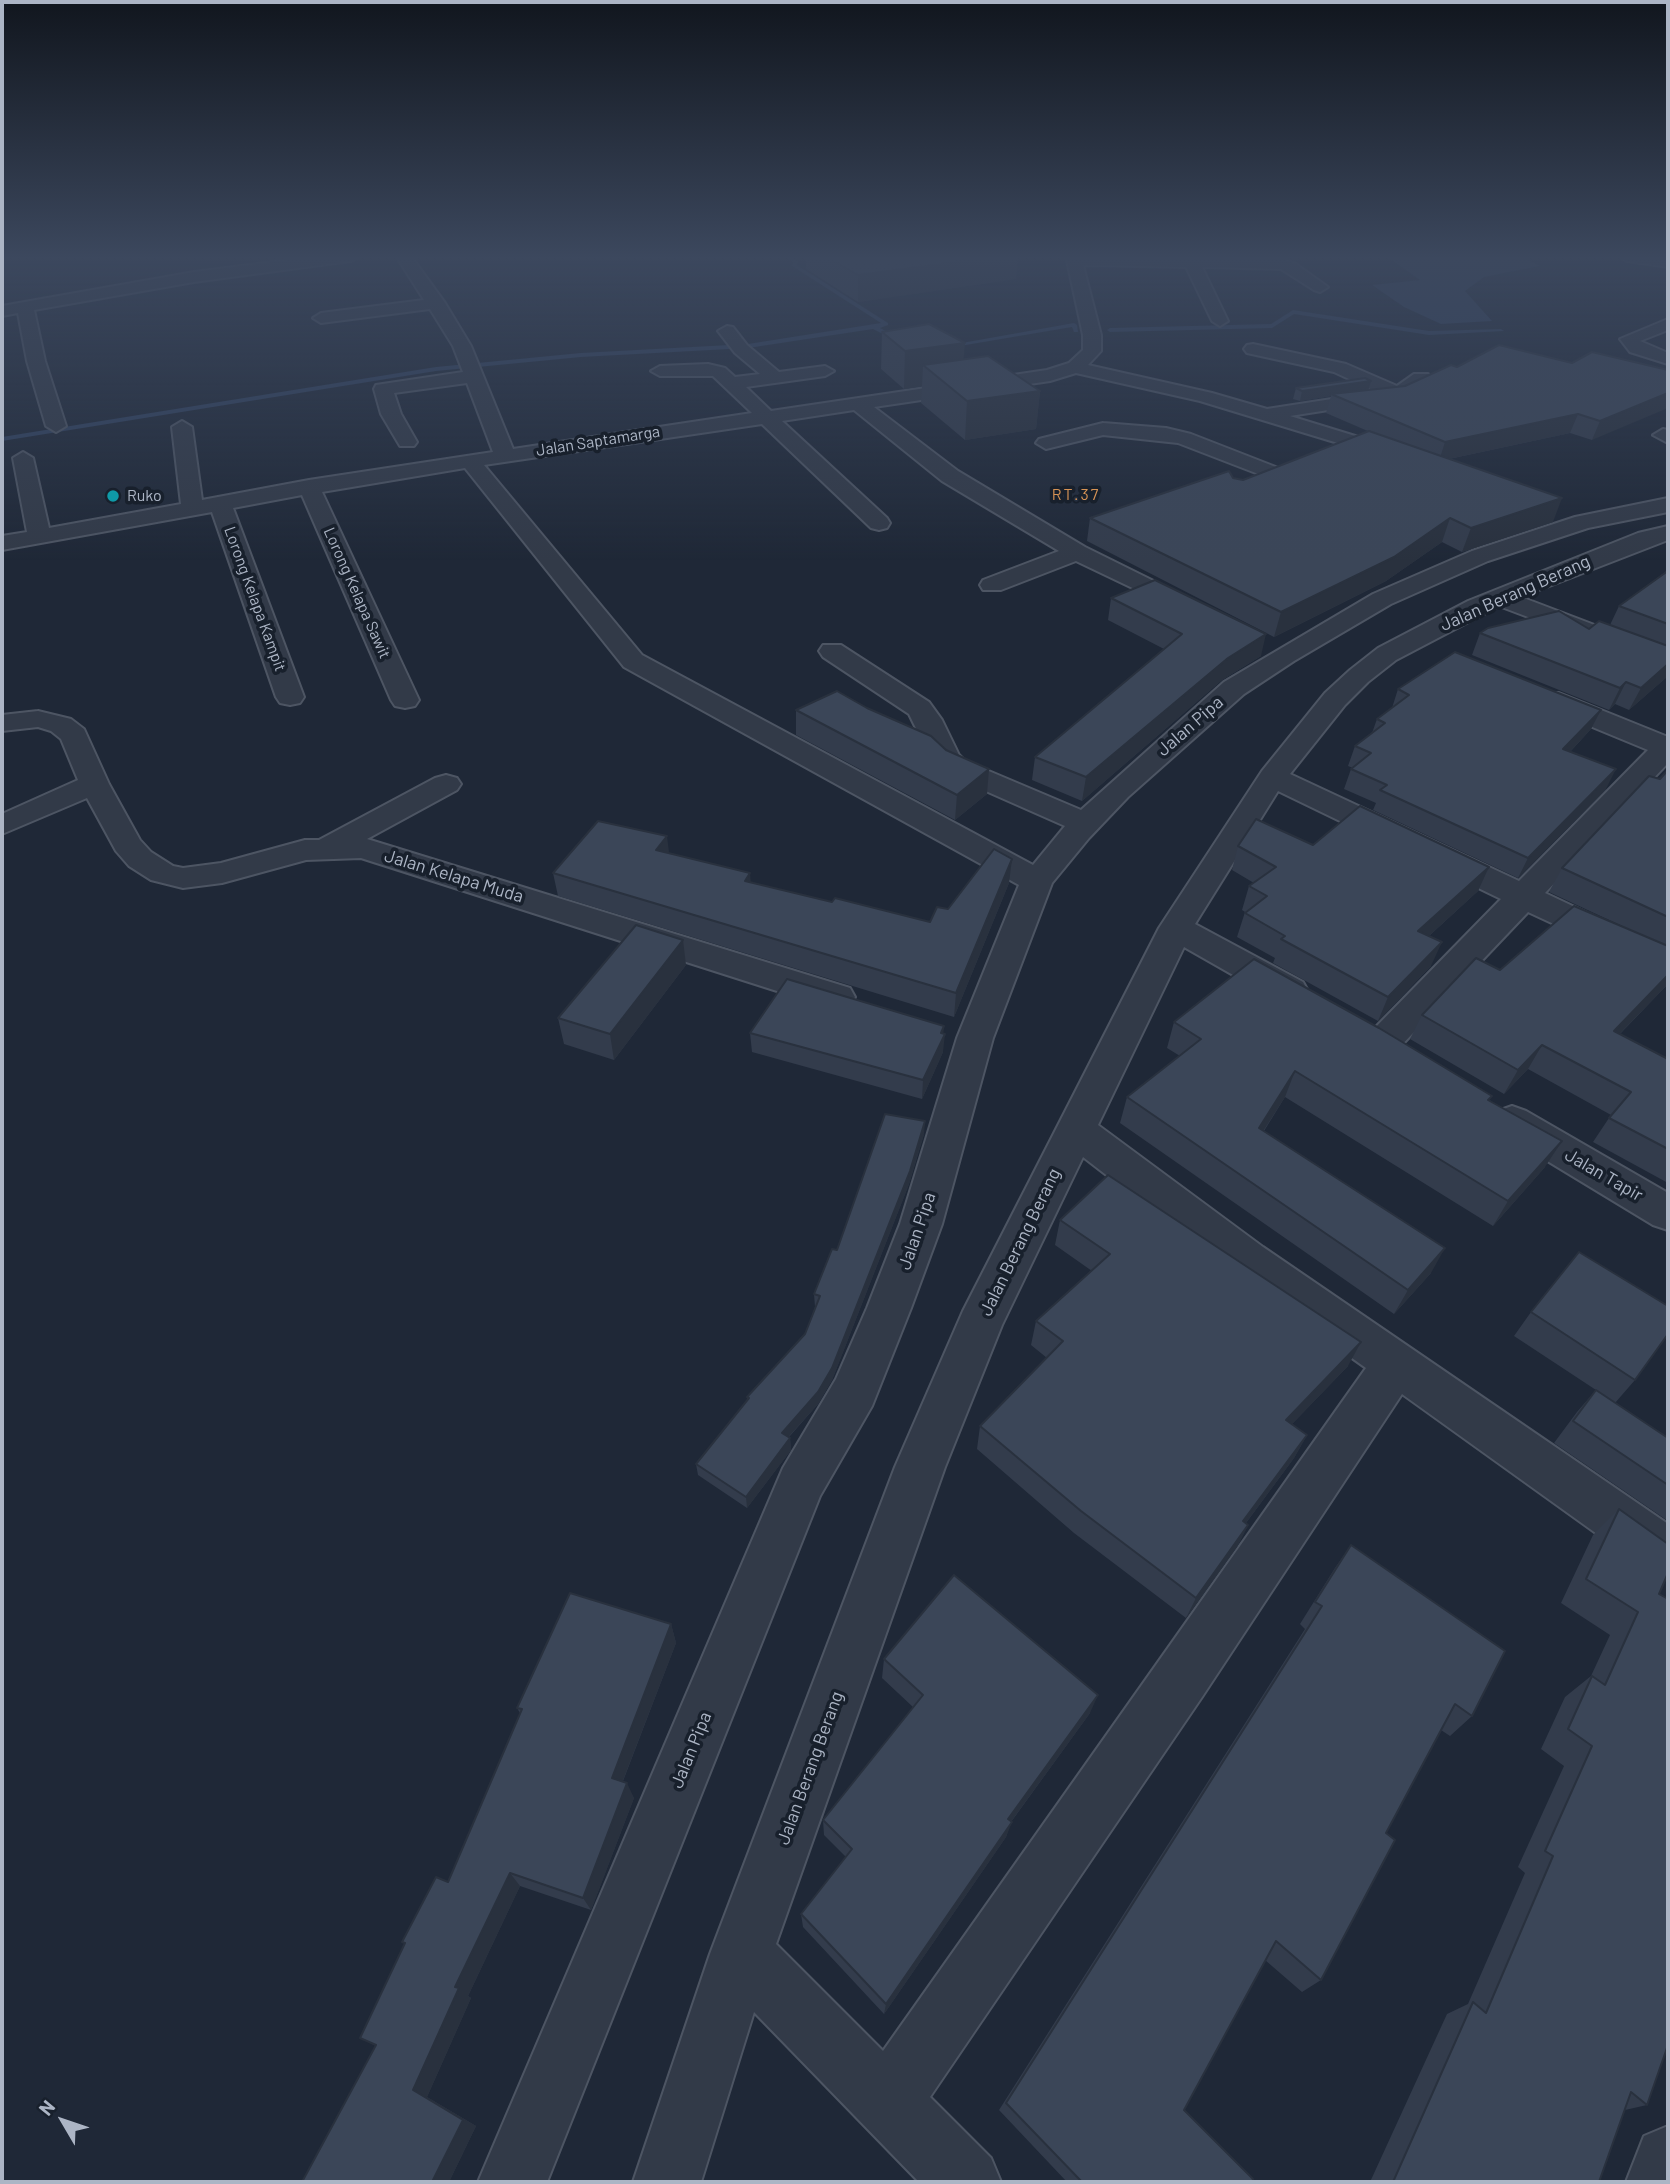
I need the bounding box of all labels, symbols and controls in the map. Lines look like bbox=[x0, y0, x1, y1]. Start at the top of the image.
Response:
street label: Jalan Saptamarga bbox=[535, 422, 661, 460]
district label: RT.37 bbox=[1052, 485, 1100, 505]
place label: Ruko bbox=[127, 486, 162, 506]
marker: Ruko bbox=[105, 488, 121, 504]
street label: Lorong Kelapa Kampit bbox=[220, 524, 290, 674]
street label: Lorong Kelapa Sawit bbox=[319, 524, 395, 662]
street label: Jalan Berang Berang bbox=[1437, 550, 1593, 636]
street label: Jalan Pipa bbox=[1152, 691, 1228, 761]
street label: Jalan Kelapa Muda bbox=[382, 845, 526, 907]
street label: Jalan Tapir bbox=[1561, 1144, 1647, 1206]
street label: Jalan Berang Berang bbox=[975, 1165, 1065, 1319]
street label: Jalan Pipa bbox=[894, 1189, 940, 1273]
street label: Jalan Berang Berang bbox=[772, 1688, 848, 1848]
street label: Jalan Pipa bbox=[666, 1709, 716, 1791]
north arrow bbox=[28, 2086, 98, 2156]
text: N bbox=[33, 2095, 59, 2120]

